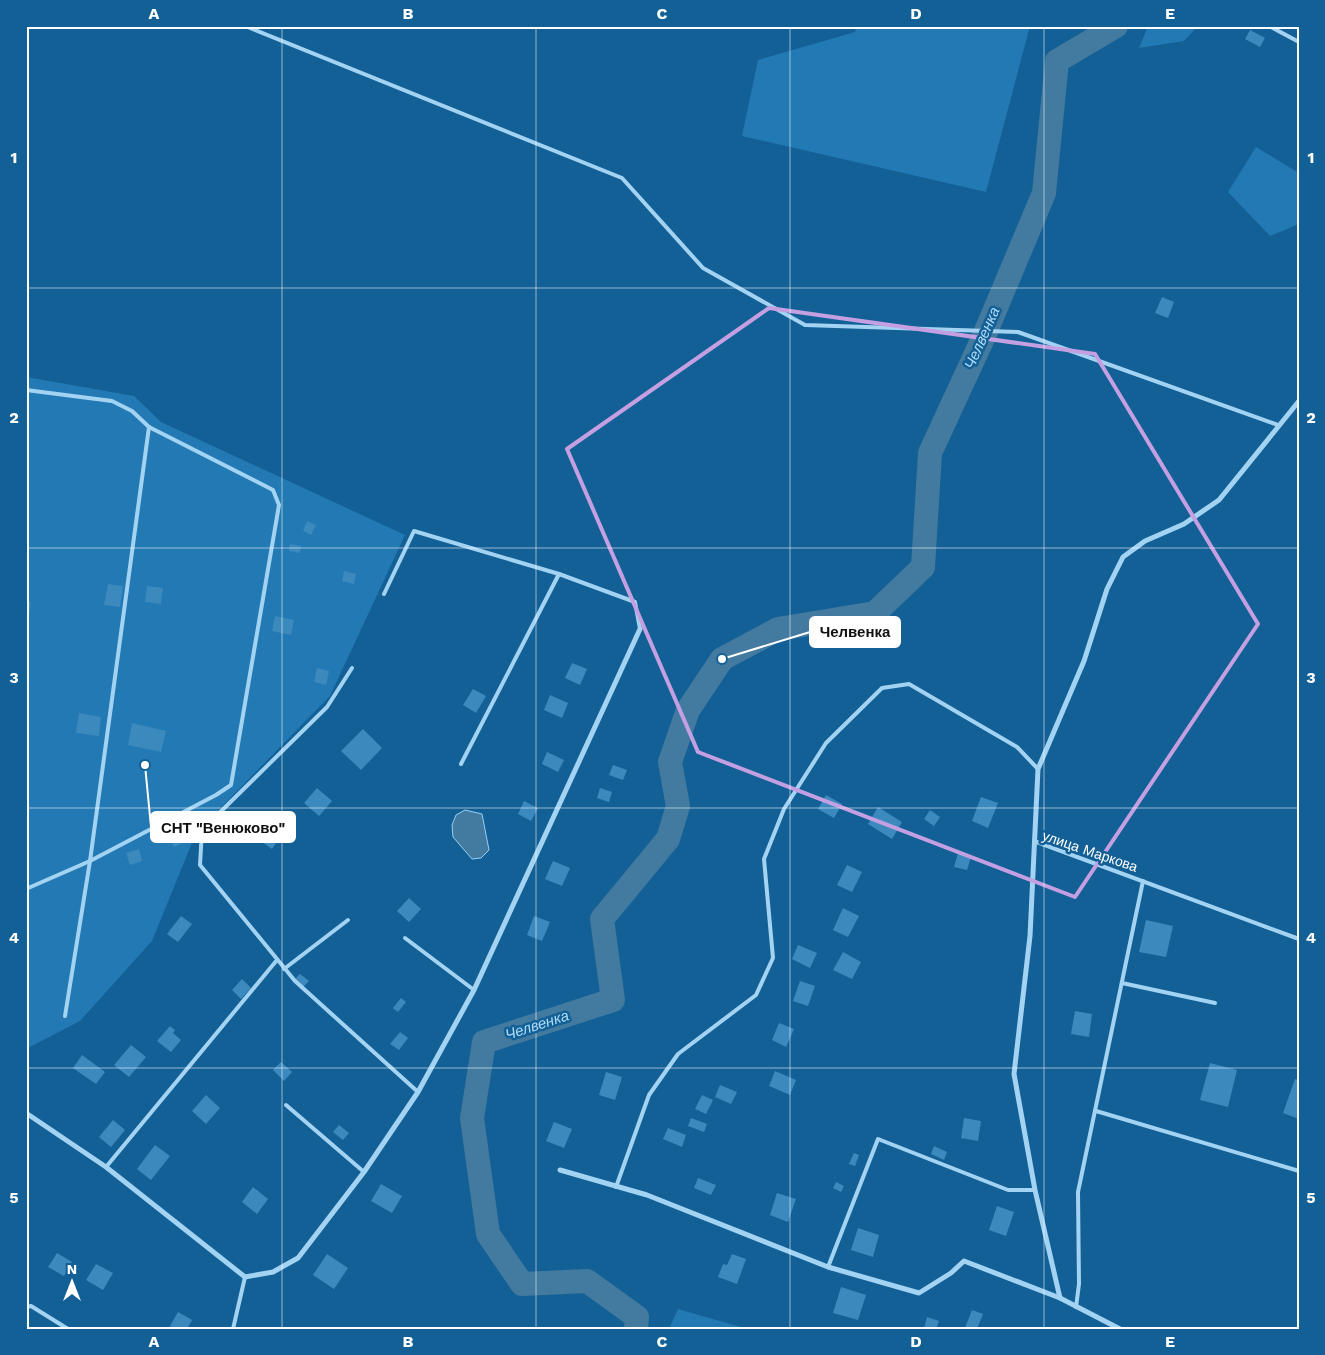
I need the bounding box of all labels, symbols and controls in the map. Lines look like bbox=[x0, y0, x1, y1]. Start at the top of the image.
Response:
text: A bbox=[149, 4, 160, 23]
text: B bbox=[403, 4, 414, 23]
text: C bbox=[657, 4, 668, 23]
text: D bbox=[910, 4, 922, 23]
text: E bbox=[1165, 4, 1175, 23]
text: 1 bbox=[11, 148, 17, 167]
text: 1 bbox=[1308, 148, 1314, 167]
water label: Челвенка bbox=[960, 304, 1004, 372]
text: 2 bbox=[9, 408, 19, 427]
text: 2 bbox=[1306, 408, 1316, 427]
callout: Челвенка bbox=[810, 617, 900, 647]
text: Челвенка bbox=[820, 623, 891, 641]
text: 3 bbox=[9, 668, 19, 687]
text: 3 bbox=[1306, 668, 1316, 687]
callout: СНТ "Венюково" bbox=[151, 812, 295, 842]
text: СНТ "Венюково" bbox=[161, 819, 285, 837]
street label: улица Маркова bbox=[1040, 827, 1140, 875]
text: 4 bbox=[9, 928, 19, 947]
text: 4 bbox=[1306, 928, 1316, 947]
water label: Челвенка bbox=[503, 1006, 571, 1044]
text: 5 bbox=[9, 1188, 19, 1207]
text: 5 bbox=[1306, 1188, 1316, 1207]
north arrow bbox=[48, 1258, 98, 1308]
text: N bbox=[67, 1261, 77, 1277]
text: A bbox=[149, 1332, 160, 1351]
text: B bbox=[403, 1332, 414, 1351]
text: C bbox=[657, 1332, 668, 1351]
text: D bbox=[910, 1332, 922, 1351]
text: E bbox=[1165, 1332, 1175, 1351]

